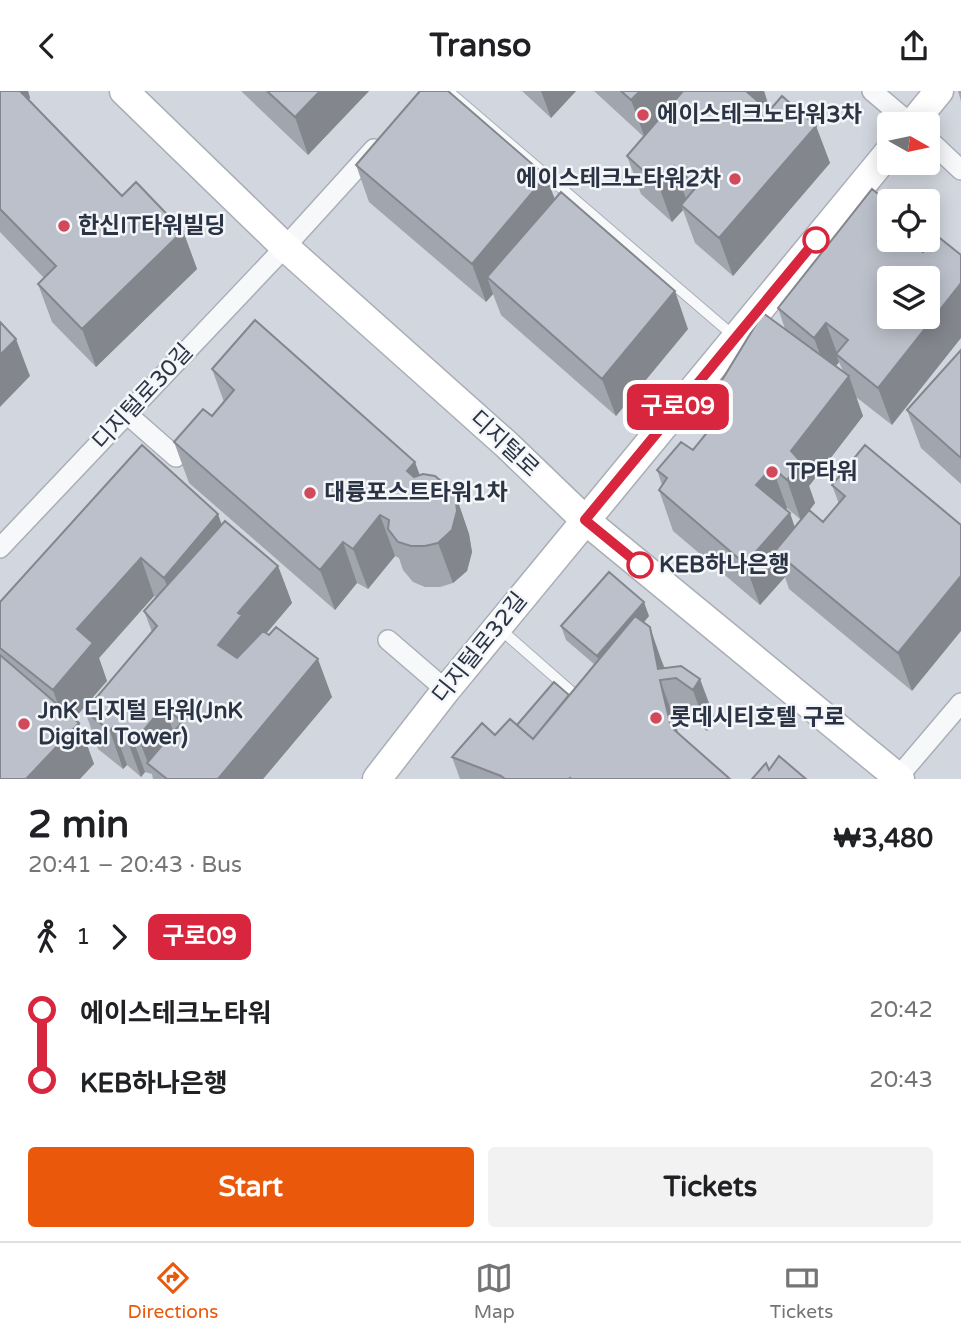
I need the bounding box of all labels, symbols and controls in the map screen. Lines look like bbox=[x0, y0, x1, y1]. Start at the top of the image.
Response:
icon: back bbox=[28, 27, 66, 65]
text: Transo bbox=[429, 27, 532, 65]
icon: share bbox=[895, 27, 933, 65]
place label: 에이스테크노타워3차 bbox=[657, 101, 862, 129]
marker: 에이스테크노타워3차 bbox=[635, 107, 651, 123]
north arrow bbox=[877, 112, 940, 175]
map controls bbox=[877, 112, 940, 329]
place label: 에이스테크노타워2차 bbox=[516, 165, 721, 193]
marker: 에이스테크노타워2차 bbox=[727, 171, 743, 187]
button: locate bbox=[877, 189, 940, 252]
place label: 한신IT타워빌딩 bbox=[78, 212, 226, 240]
marker: 한신IT타워빌딩 bbox=[56, 218, 72, 234]
unlabelled marker bbox=[803, 227, 829, 253]
button: layers bbox=[877, 266, 940, 329]
street label: 디지털로30길 bbox=[87, 338, 199, 456]
line badge: 구로09 bbox=[629, 384, 727, 430]
text: 구로09 bbox=[641, 392, 715, 421]
street label: 디지털로 bbox=[464, 405, 544, 483]
place label: TP타워 bbox=[785, 458, 858, 486]
marker: TP타워 bbox=[764, 464, 780, 480]
place label: 대륭포스트타워1차 bbox=[324, 479, 508, 507]
marker: 대륭포스트타워1차 bbox=[302, 485, 318, 501]
place label: KEB하나은행 bbox=[659, 551, 790, 579]
marker: KEB하나은행 bbox=[627, 552, 653, 578]
street label: 디지털로32길 bbox=[427, 587, 533, 709]
place label: JnK 디지털 타워(JnK Digital Tower) bbox=[37, 697, 243, 751]
place label: 롯데시티호텔 구로 bbox=[670, 704, 845, 732]
marker: 롯데시티호텔 구로 bbox=[648, 710, 664, 726]
marker: JnK 디지털 타워(JnK Digital Tower) bbox=[16, 716, 32, 732]
text: 2 min bbox=[28, 802, 129, 848]
text: ₩3,480 bbox=[833, 823, 933, 854]
text: 20:41 – 20:43 · Bus bbox=[28, 851, 242, 879]
icon: walk bbox=[28, 918, 66, 956]
icon: forward bbox=[100, 918, 138, 956]
text: 구로09 bbox=[162, 922, 237, 951]
text: 1 bbox=[76, 923, 90, 951]
text: 20:42 bbox=[869, 996, 933, 1024]
text: 에이스테크노타워 bbox=[80, 998, 271, 1029]
text: 20:43 bbox=[869, 1066, 933, 1094]
text: KEB하나은행 bbox=[80, 1068, 228, 1099]
button: Start bbox=[28, 1147, 474, 1227]
button: Tickets bbox=[488, 1147, 933, 1227]
tab: Directions bbox=[128, 1259, 219, 1323]
tab: Map bbox=[474, 1259, 515, 1323]
tab: Tickets bbox=[770, 1259, 833, 1323]

